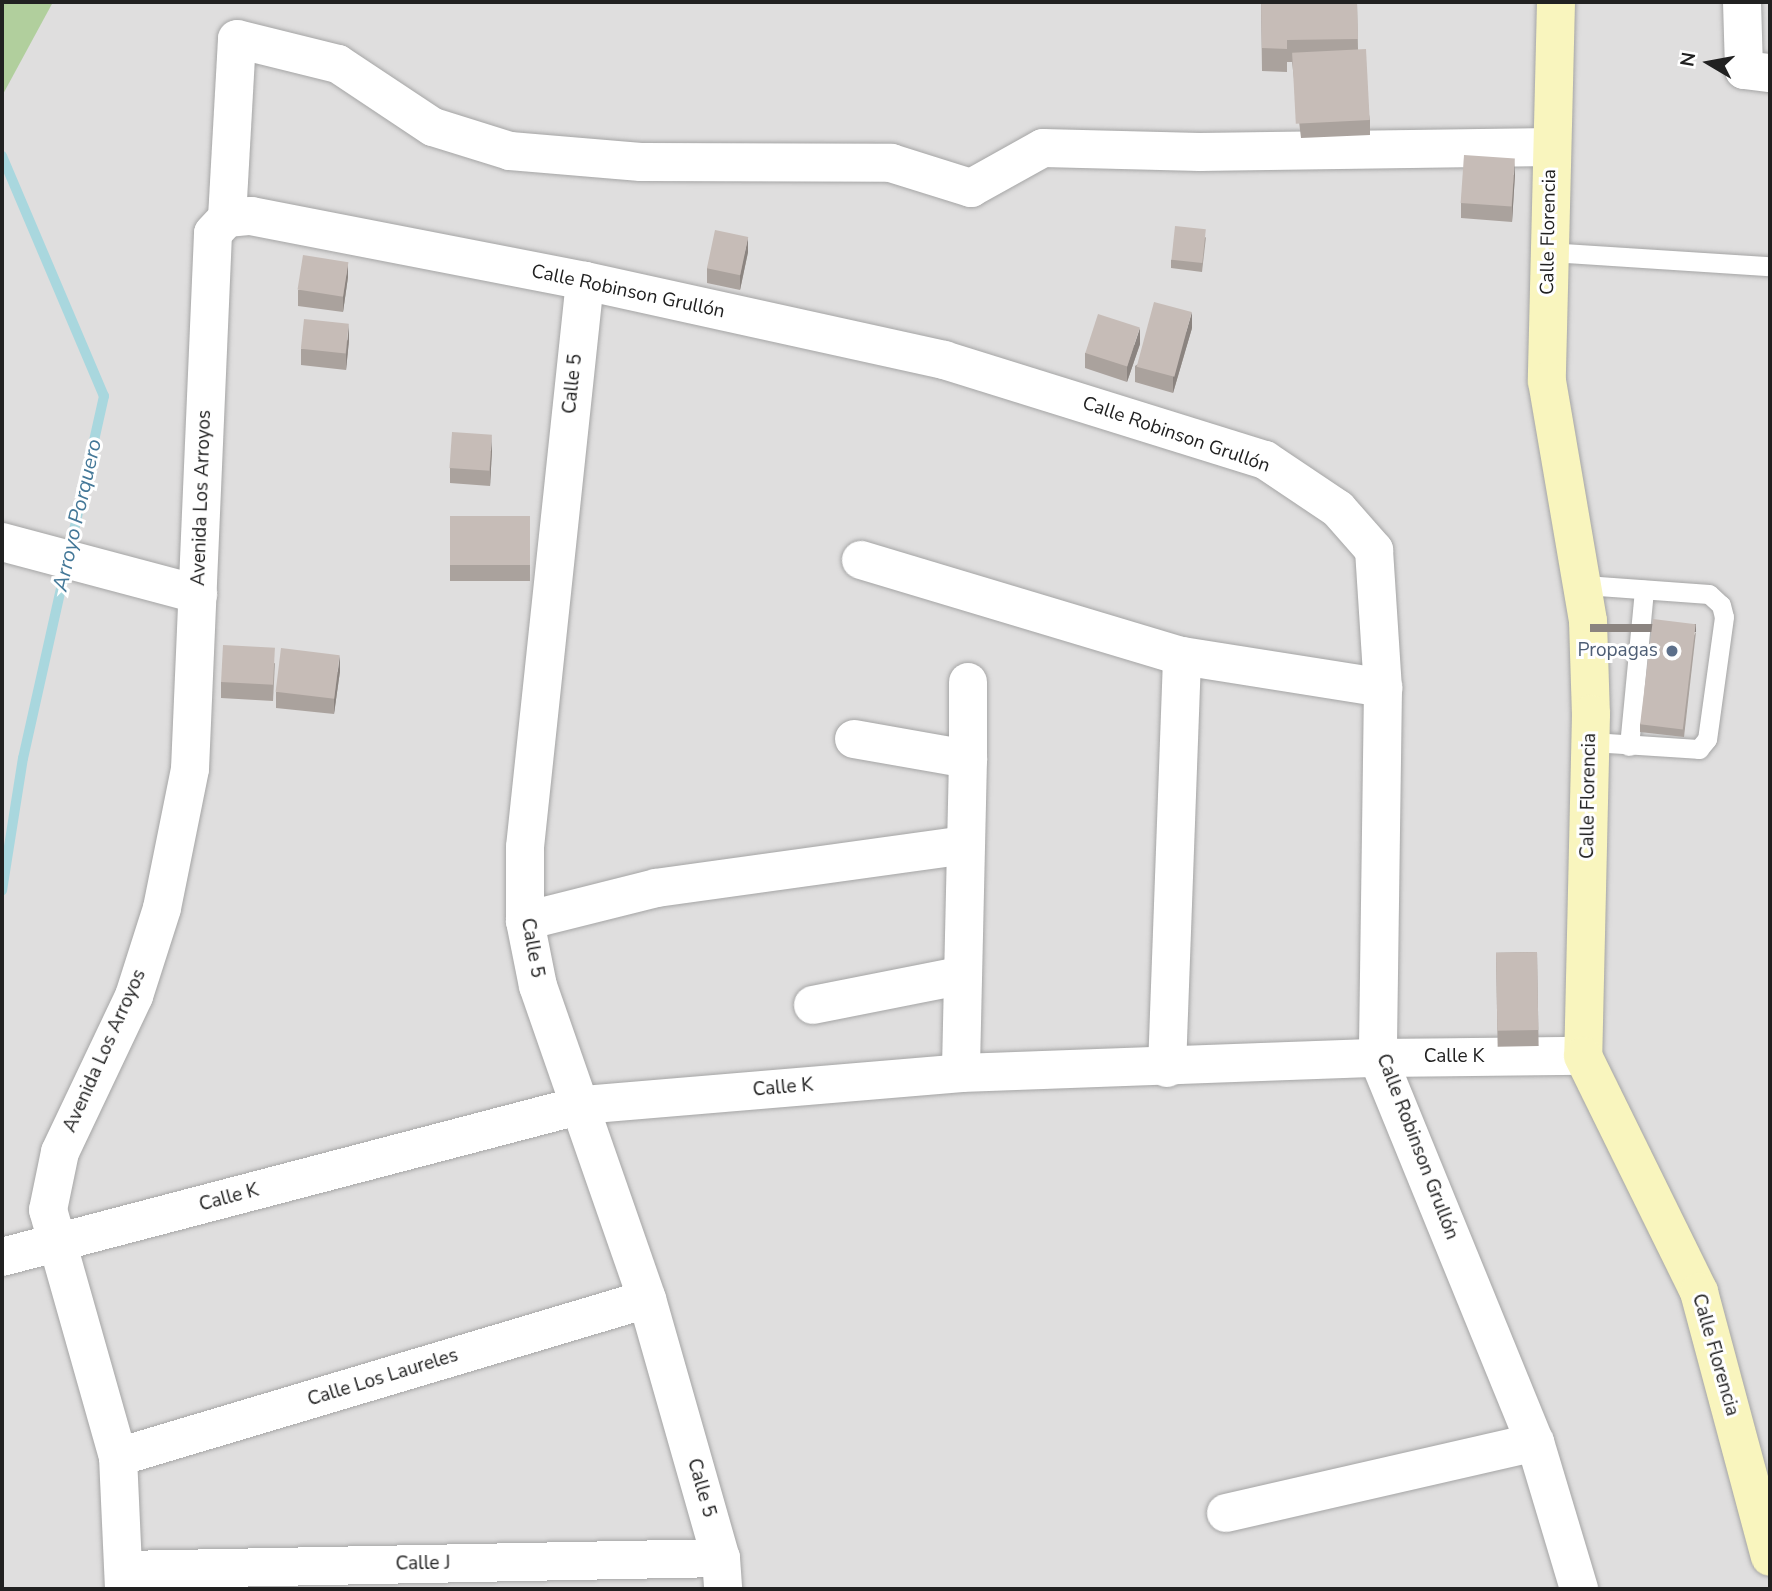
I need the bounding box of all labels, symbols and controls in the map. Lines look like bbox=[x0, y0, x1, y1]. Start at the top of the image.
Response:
north arrow bbox=[1674, 28, 1744, 98]
text: N bbox=[1674, 50, 1702, 69]
street label: Calle Florencia bbox=[1537, 169, 1561, 295]
street label: Calle Robinson Grullón bbox=[529, 260, 727, 324]
street label: Calle 5 bbox=[559, 353, 587, 415]
street label: Calle Robinson Grullón bbox=[1079, 392, 1273, 478]
street label: Avenida Los Arroyos bbox=[188, 410, 216, 586]
water label: Arroyo Porquero bbox=[47, 436, 107, 594]
place label: Propagas bbox=[1577, 640, 1658, 662]
marker: Propagas bbox=[1664, 643, 1680, 659]
street label: Calle Florencia bbox=[1577, 733, 1601, 859]
street label: Calle 5 bbox=[516, 916, 548, 980]
street label: Avenida Los Arroyos bbox=[59, 966, 151, 1136]
street label: Calle K bbox=[1424, 1046, 1484, 1068]
street label: Calle Robinson Grullón bbox=[1371, 1051, 1463, 1243]
street label: Calle K bbox=[752, 1074, 814, 1102]
street label: Calle K bbox=[197, 1179, 261, 1217]
street label: Calle Florencia bbox=[1687, 1291, 1743, 1419]
street label: Calle Los Laureles bbox=[305, 1344, 461, 1412]
street label: Calle 5 bbox=[682, 1456, 720, 1520]
street label: Calle J bbox=[395, 1552, 451, 1576]

